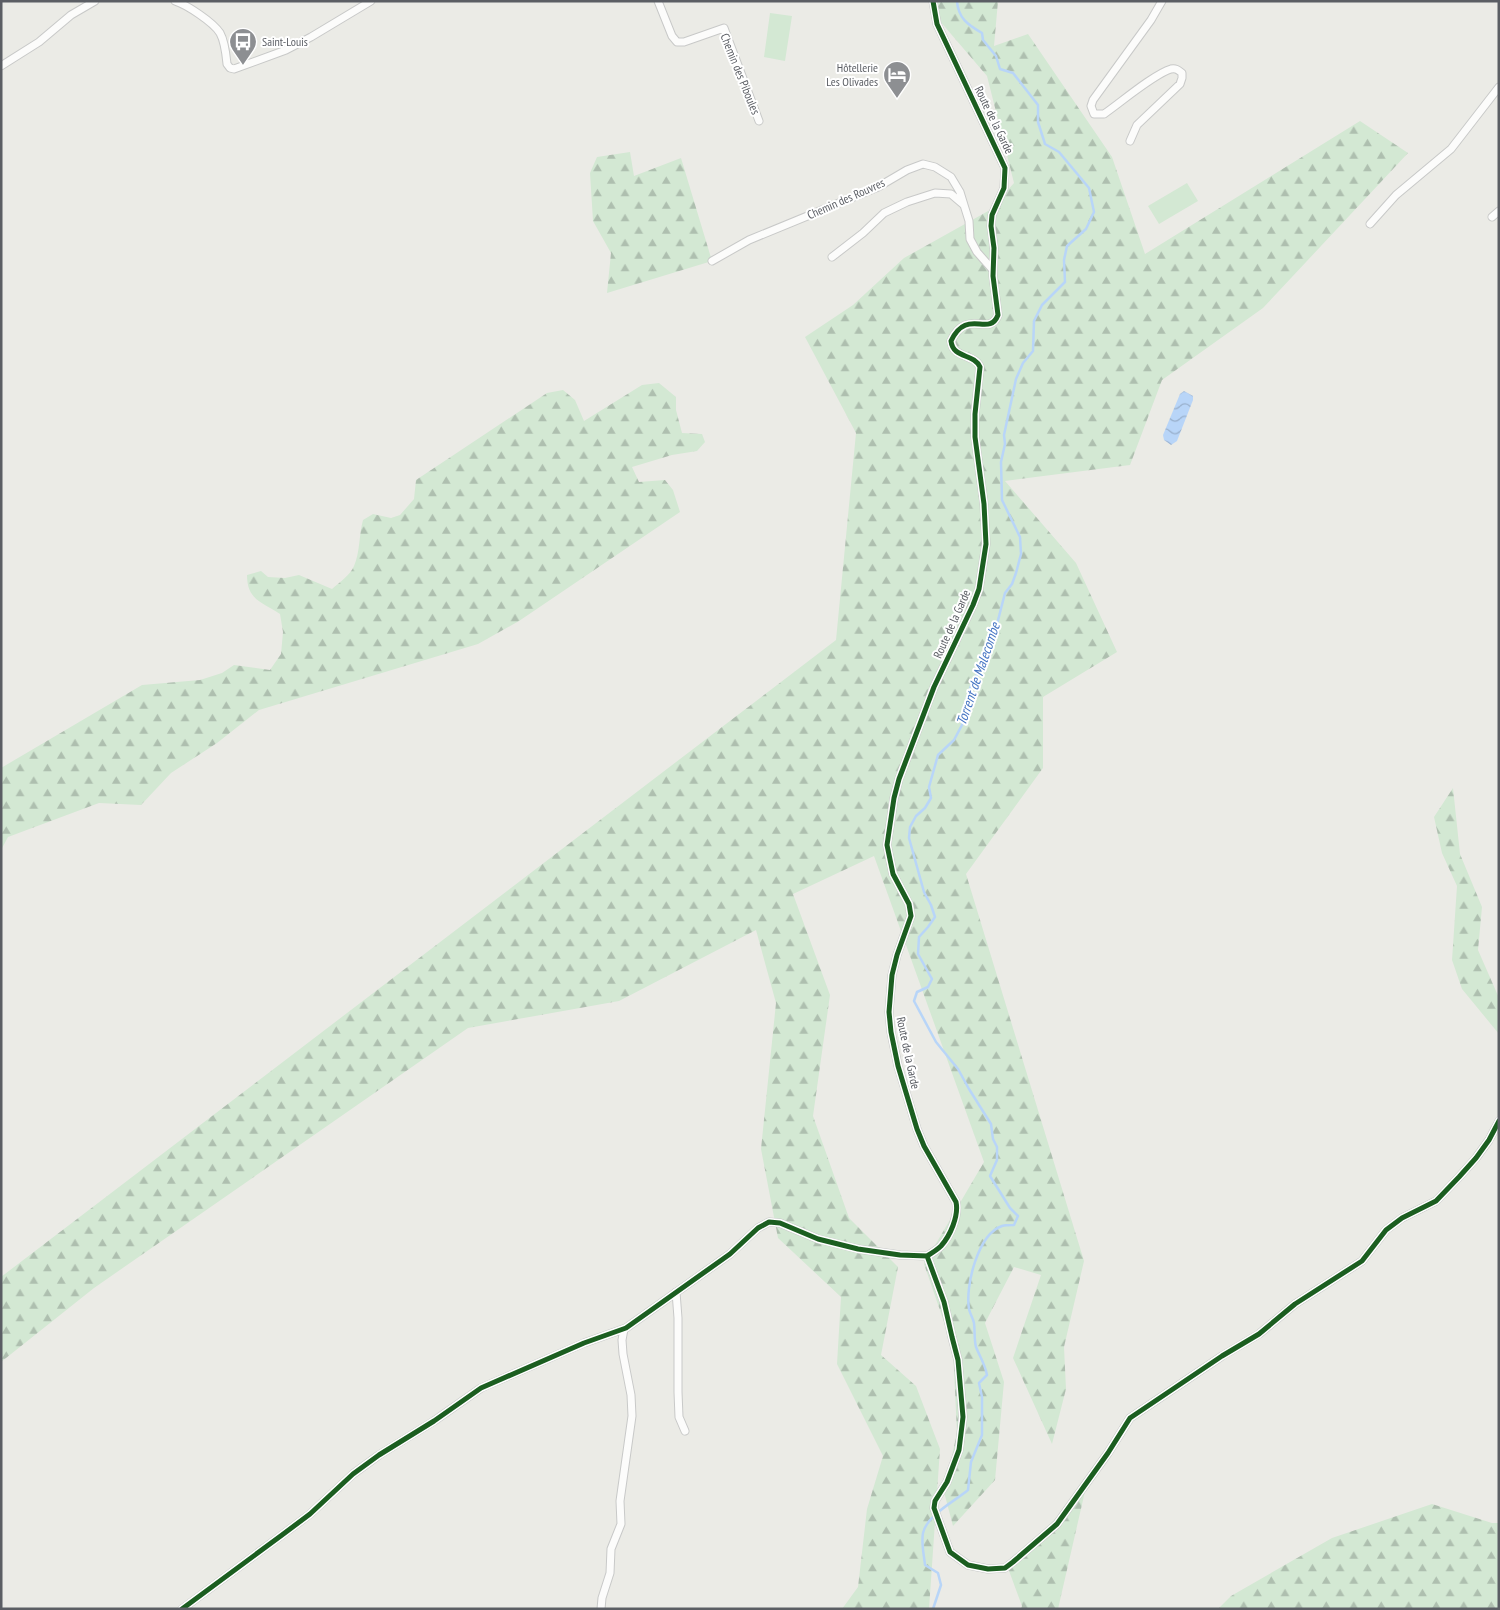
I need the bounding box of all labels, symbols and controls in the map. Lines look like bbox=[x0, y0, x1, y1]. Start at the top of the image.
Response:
bus stop icon: Saint-Louis bbox=[228, 27, 258, 66]
street label: Chemin des Piboules bbox=[717, 31, 764, 117]
place label: Saint-Louis bbox=[262, 34, 308, 49]
place label: Hôtellerie Les Olivades bbox=[826, 60, 878, 89]
hotel icon: Hôtellerie Les Olivades bbox=[882, 60, 912, 99]
street label: Route de la Garde bbox=[972, 84, 1017, 156]
street label: Chemin des Rouvres bbox=[805, 175, 887, 222]
street label: Route de la Garde bbox=[930, 587, 973, 660]
water label: Torrent de Malecombe bbox=[952, 619, 1004, 728]
street label: Route de la Garde bbox=[894, 1015, 923, 1090]

